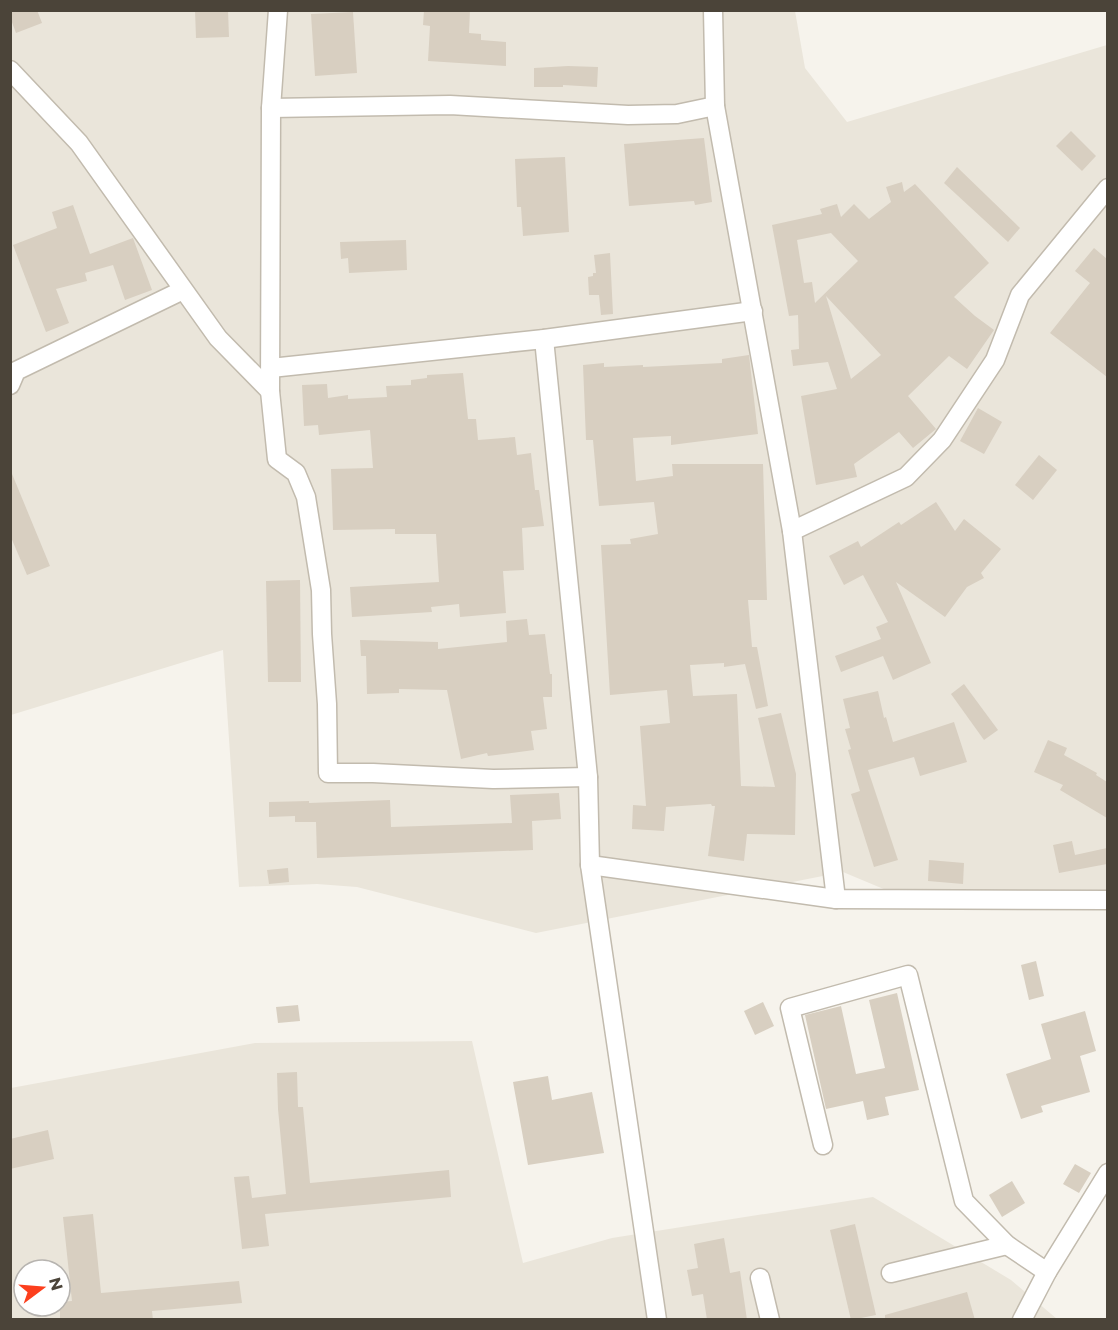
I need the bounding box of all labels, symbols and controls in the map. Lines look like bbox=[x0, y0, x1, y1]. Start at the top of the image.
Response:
north arrow bbox=[12, 1258, 72, 1318]
text: N bbox=[45, 1275, 67, 1293]

